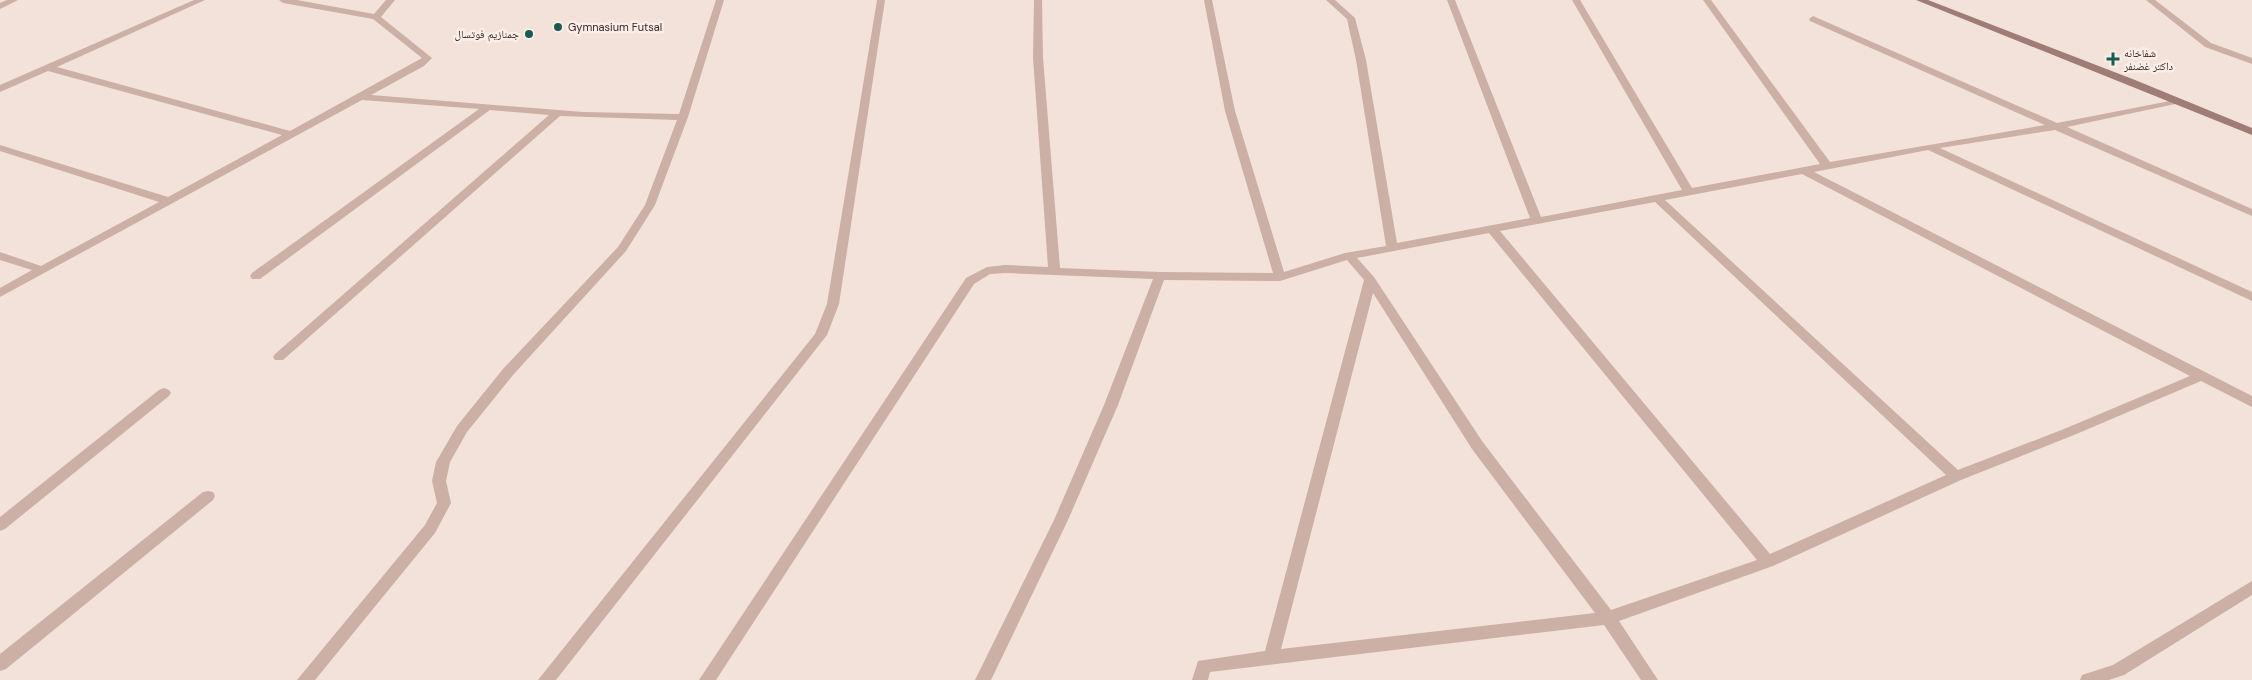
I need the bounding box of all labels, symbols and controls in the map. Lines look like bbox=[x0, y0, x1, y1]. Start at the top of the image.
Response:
place label: Gymnasium Futsal bbox=[568, 20, 662, 34]
marker: Gymnasium Futsal bbox=[552, 21, 564, 33]
place label: جمنازیم فوتسال bbox=[455, 27, 519, 42]
marker: جمنازیم فوتسال bbox=[523, 28, 535, 40]
place label: شفاخانه داکتر غضنفر bbox=[2123, 46, 2174, 73]
marker: شفاخانه داکتر غضنفر bbox=[2106, 52, 2120, 66]

